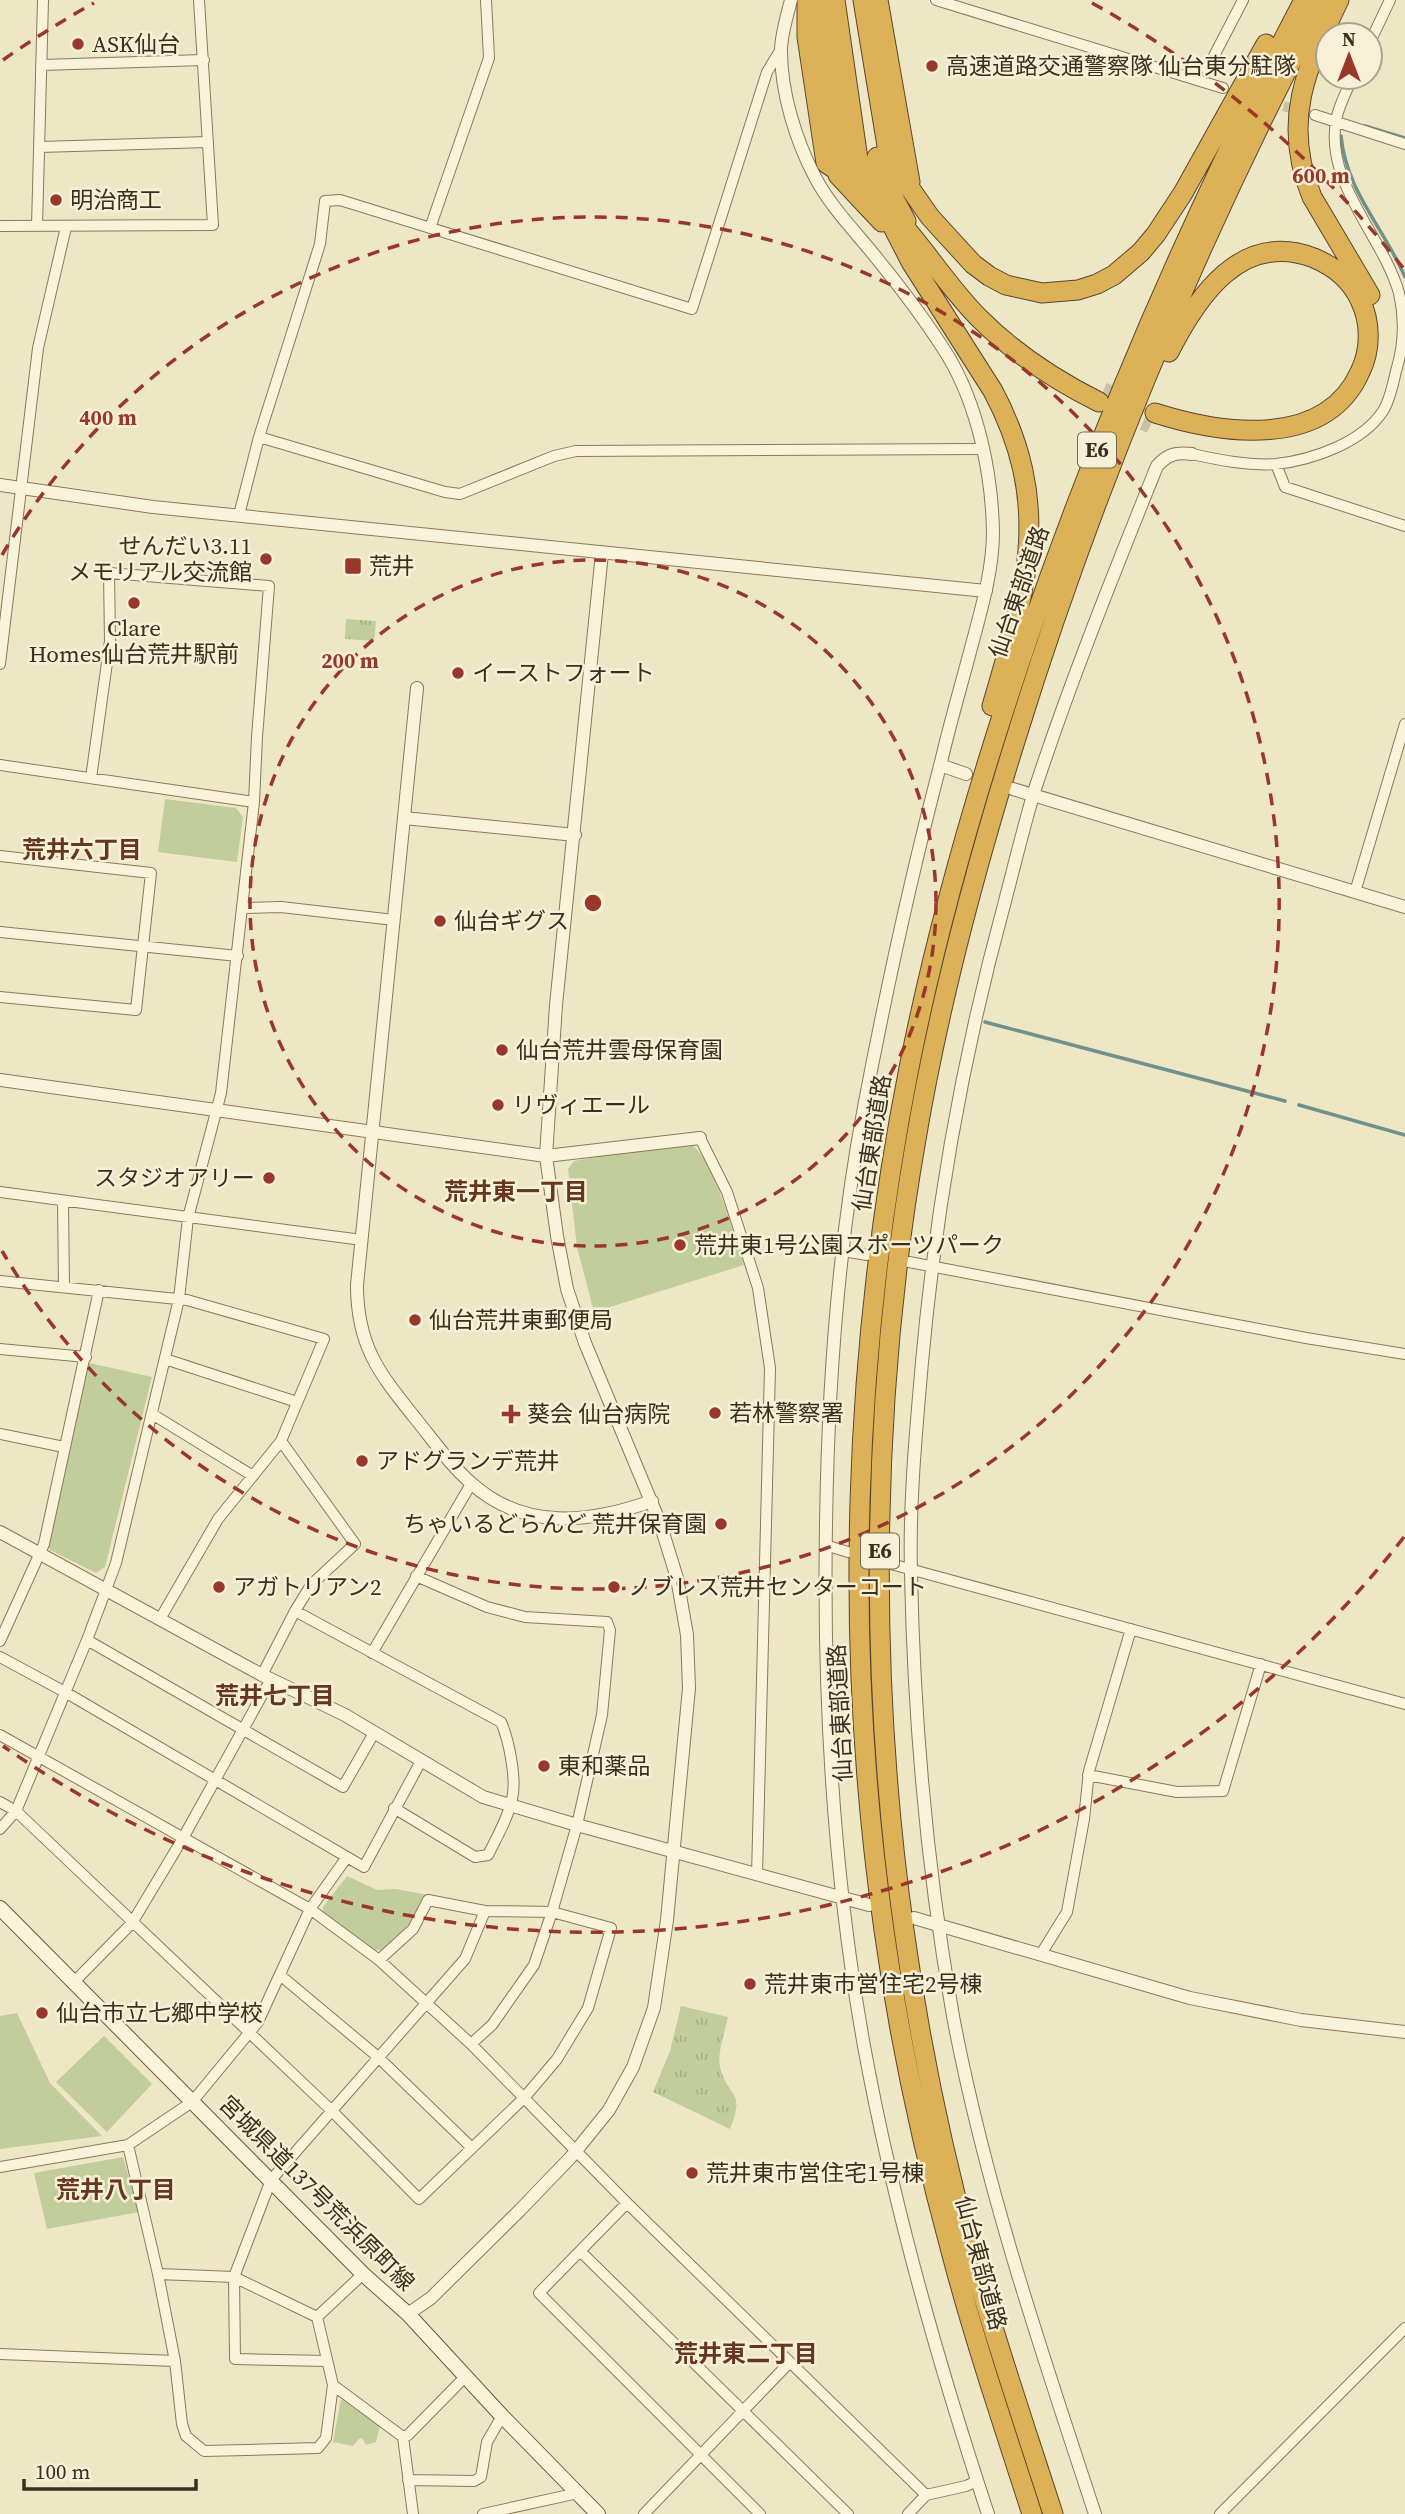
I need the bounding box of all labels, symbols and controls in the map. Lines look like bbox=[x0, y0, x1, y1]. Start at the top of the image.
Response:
north arrow bbox=[1314, 21, 1384, 91]
text: N bbox=[1342, 26, 1356, 52]
place label: ASK仙台 bbox=[92, 28, 180, 60]
marker: ASK仙台 bbox=[70, 36, 86, 52]
place label: 高速道路交通警察隊 仙台東分駐隊 bbox=[946, 50, 1296, 82]
marker: 高速道路交通警察隊 仙台東分駐隊 bbox=[924, 58, 940, 74]
text: 600 m bbox=[1292, 161, 1350, 190]
place label: 明治商工 bbox=[70, 184, 162, 216]
marker: 明治商工 bbox=[48, 192, 64, 208]
text: 400 m bbox=[79, 403, 137, 432]
road number: E6 bbox=[1078, 433, 1116, 468]
street label: 仙台東部道路 bbox=[981, 522, 1057, 662]
place label: せんだい3.11 メモリアル交流館 bbox=[68, 530, 252, 588]
place label: 荒井 bbox=[369, 550, 415, 582]
marker: せんだい3.11 メモリアル交流館 bbox=[258, 551, 274, 567]
marker: 荒井 bbox=[343, 556, 363, 576]
marker: Clare Homes仙台荒井駅前 bbox=[126, 595, 142, 611]
place label: Clare Homes仙台荒井駅前 bbox=[29, 612, 239, 670]
text: 200 m bbox=[321, 646, 379, 675]
place label: イーストフォート bbox=[472, 657, 655, 689]
marker: イーストフォート bbox=[450, 665, 466, 681]
district label: 荒井六丁目 bbox=[22, 833, 142, 866]
centre of rings bbox=[581, 891, 605, 915]
place label: 仙台ギグス bbox=[454, 905, 569, 937]
marker: 仙台ギグス bbox=[432, 913, 448, 929]
place label: 仙台荒井雲母保育園 bbox=[516, 1034, 723, 1066]
marker: 仙台荒井雲母保育園 bbox=[494, 1042, 510, 1058]
street label: 仙台東部道路 bbox=[845, 1072, 899, 1214]
place label: リヴィエール bbox=[512, 1089, 650, 1121]
marker: リヴィエール bbox=[490, 1097, 506, 1113]
place label: スタジオアリー bbox=[94, 1162, 255, 1194]
marker: スタジオアリー bbox=[261, 1170, 277, 1186]
district label: 荒井東一丁目 bbox=[444, 1175, 588, 1208]
place label: 荒井東1号公園スポーツパーク bbox=[694, 1229, 1004, 1261]
marker: 荒井東1号公園スポーツパーク bbox=[672, 1237, 688, 1253]
place label: 仙台荒井東郵便局 bbox=[429, 1304, 613, 1336]
marker: 仙台荒井東郵便局 bbox=[407, 1312, 423, 1328]
place label: 若林警察署 bbox=[729, 1397, 844, 1429]
place label: 葵会 仙台病院 bbox=[527, 1398, 670, 1430]
marker: 葵会 仙台病院 bbox=[501, 1404, 521, 1424]
marker: 若林警察署 bbox=[707, 1405, 723, 1421]
place label: アドグランデ荒井 bbox=[376, 1445, 560, 1477]
marker: アドグランデ荒井 bbox=[354, 1453, 370, 1469]
place label: ちゃいるどらんど 荒井保育園 bbox=[403, 1508, 707, 1540]
marker: ちゃいるどらんど 荒井保育園 bbox=[713, 1516, 729, 1532]
road number: E6 bbox=[861, 1534, 899, 1568]
place label: アガトリアン2 bbox=[233, 1571, 382, 1603]
place label: ノブレス荒井センターコート bbox=[628, 1571, 927, 1603]
marker: アガトリアン2 bbox=[211, 1579, 227, 1595]
marker: ノブレス荒井センターコート bbox=[606, 1579, 622, 1595]
street label: 仙台東部道路 bbox=[820, 1643, 860, 1783]
district label: 荒井七丁目 bbox=[215, 1679, 335, 1712]
place label: 東和薬品 bbox=[558, 1750, 650, 1782]
marker: 東和薬品 bbox=[536, 1758, 552, 1774]
place label: 荒井東市営住宅2号棟 bbox=[764, 1968, 983, 2000]
marker: 荒井東市営住宅2号棟 bbox=[742, 1976, 758, 1992]
place label: 仙台市立七郷中学校 bbox=[56, 1997, 263, 2029]
marker: 仙台市立七郷中学校 bbox=[34, 2005, 50, 2021]
street label: 宮城県道137号荒浜原町線 bbox=[212, 2088, 422, 2298]
place label: 荒井東市営住宅1号棟 bbox=[706, 2157, 925, 2189]
marker: 荒井東市営住宅1号棟 bbox=[684, 2165, 700, 2181]
district label: 荒井八丁目 bbox=[56, 2173, 176, 2206]
street label: 仙台東部道路 bbox=[948, 2192, 1014, 2334]
district label: 荒井東二丁目 bbox=[674, 2337, 818, 2370]
scale bar bbox=[24, 2448, 196, 2492]
text: 100 m bbox=[35, 2457, 90, 2486]

